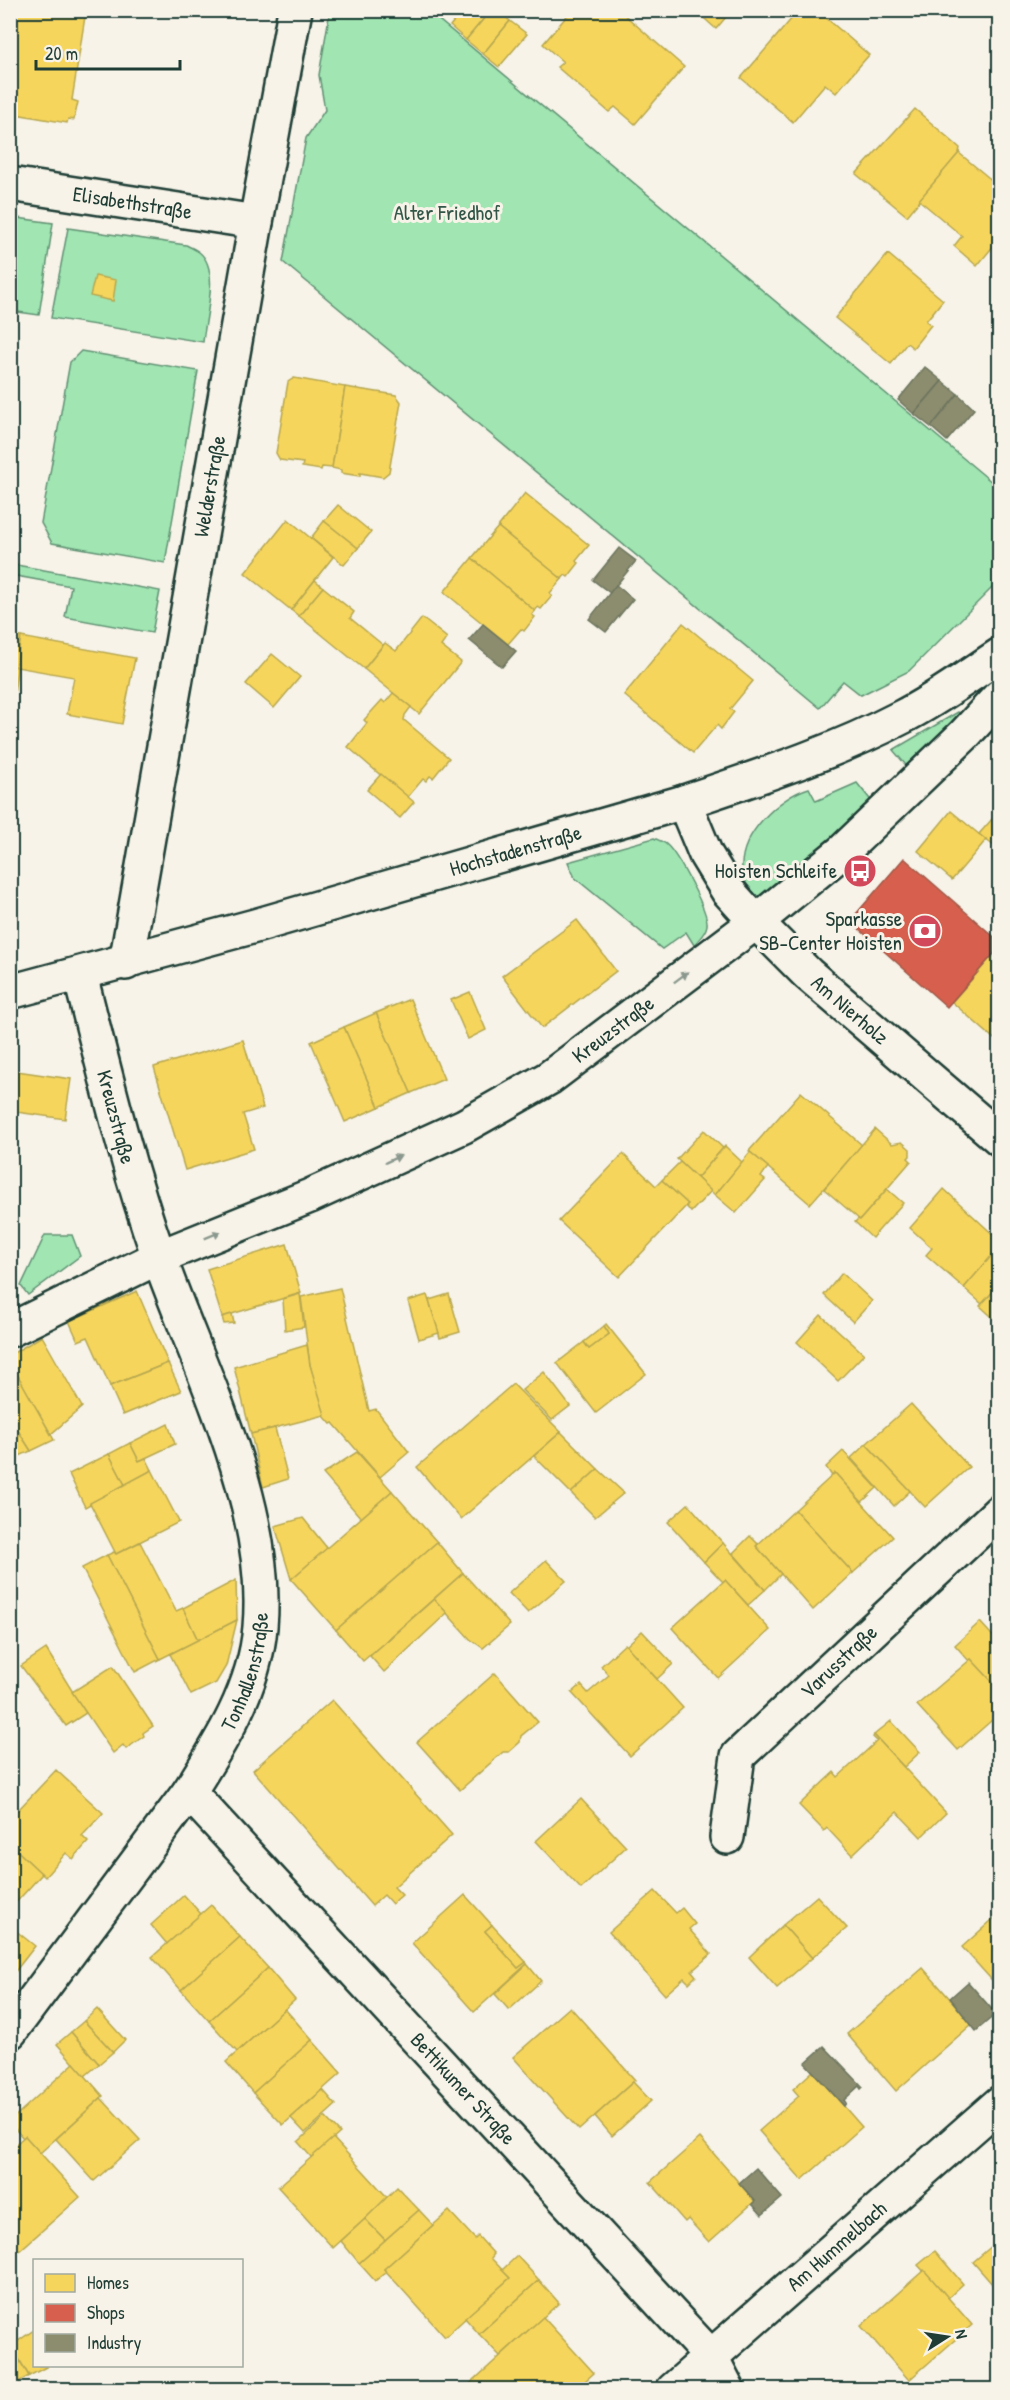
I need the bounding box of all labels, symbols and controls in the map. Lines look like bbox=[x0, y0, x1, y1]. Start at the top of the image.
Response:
scale bar bbox=[36, 33, 180, 71]
text: 20 m bbox=[45, 41, 78, 66]
street label: Elisabethstraße bbox=[71, 179, 194, 226]
park label: Alter Friedhof bbox=[394, 198, 501, 227]
street label: Welderstraße bbox=[186, 433, 232, 539]
street label: Hochstadenstraße bbox=[446, 817, 585, 883]
bus stop icon: Hoisten Schleife bbox=[842, 853, 878, 889]
place label: Hoisten Schleife bbox=[715, 856, 837, 885]
place label: Sparkasse SB-Center Hoisten bbox=[759, 904, 902, 957]
bank icon: Sparkasse SB-Center Hoisten bbox=[907, 913, 943, 949]
street label: Am Nierholz bbox=[805, 968, 895, 1051]
one-way arrow bbox=[673, 972, 688, 984]
street label: Kreuzstraße bbox=[566, 989, 660, 1070]
street label: Kreuzstraße bbox=[90, 1067, 143, 1167]
one-way arrow bbox=[384, 1154, 401, 1163]
one-way arrow bbox=[205, 1230, 223, 1240]
street label: Tonhallenstraße bbox=[213, 1612, 275, 1736]
street label: Varusstraße bbox=[794, 1618, 884, 1704]
street label: Bettikumer Straße bbox=[404, 2026, 523, 2151]
street label: Am Hummelbach bbox=[780, 2194, 893, 2298]
legend bbox=[33, 2259, 243, 2367]
text: Homes bbox=[87, 2270, 129, 2295]
text: Shops bbox=[87, 2300, 125, 2325]
north arrow bbox=[917, 2307, 977, 2367]
text: N bbox=[950, 2327, 973, 2341]
text: Industry bbox=[87, 2330, 142, 2355]

